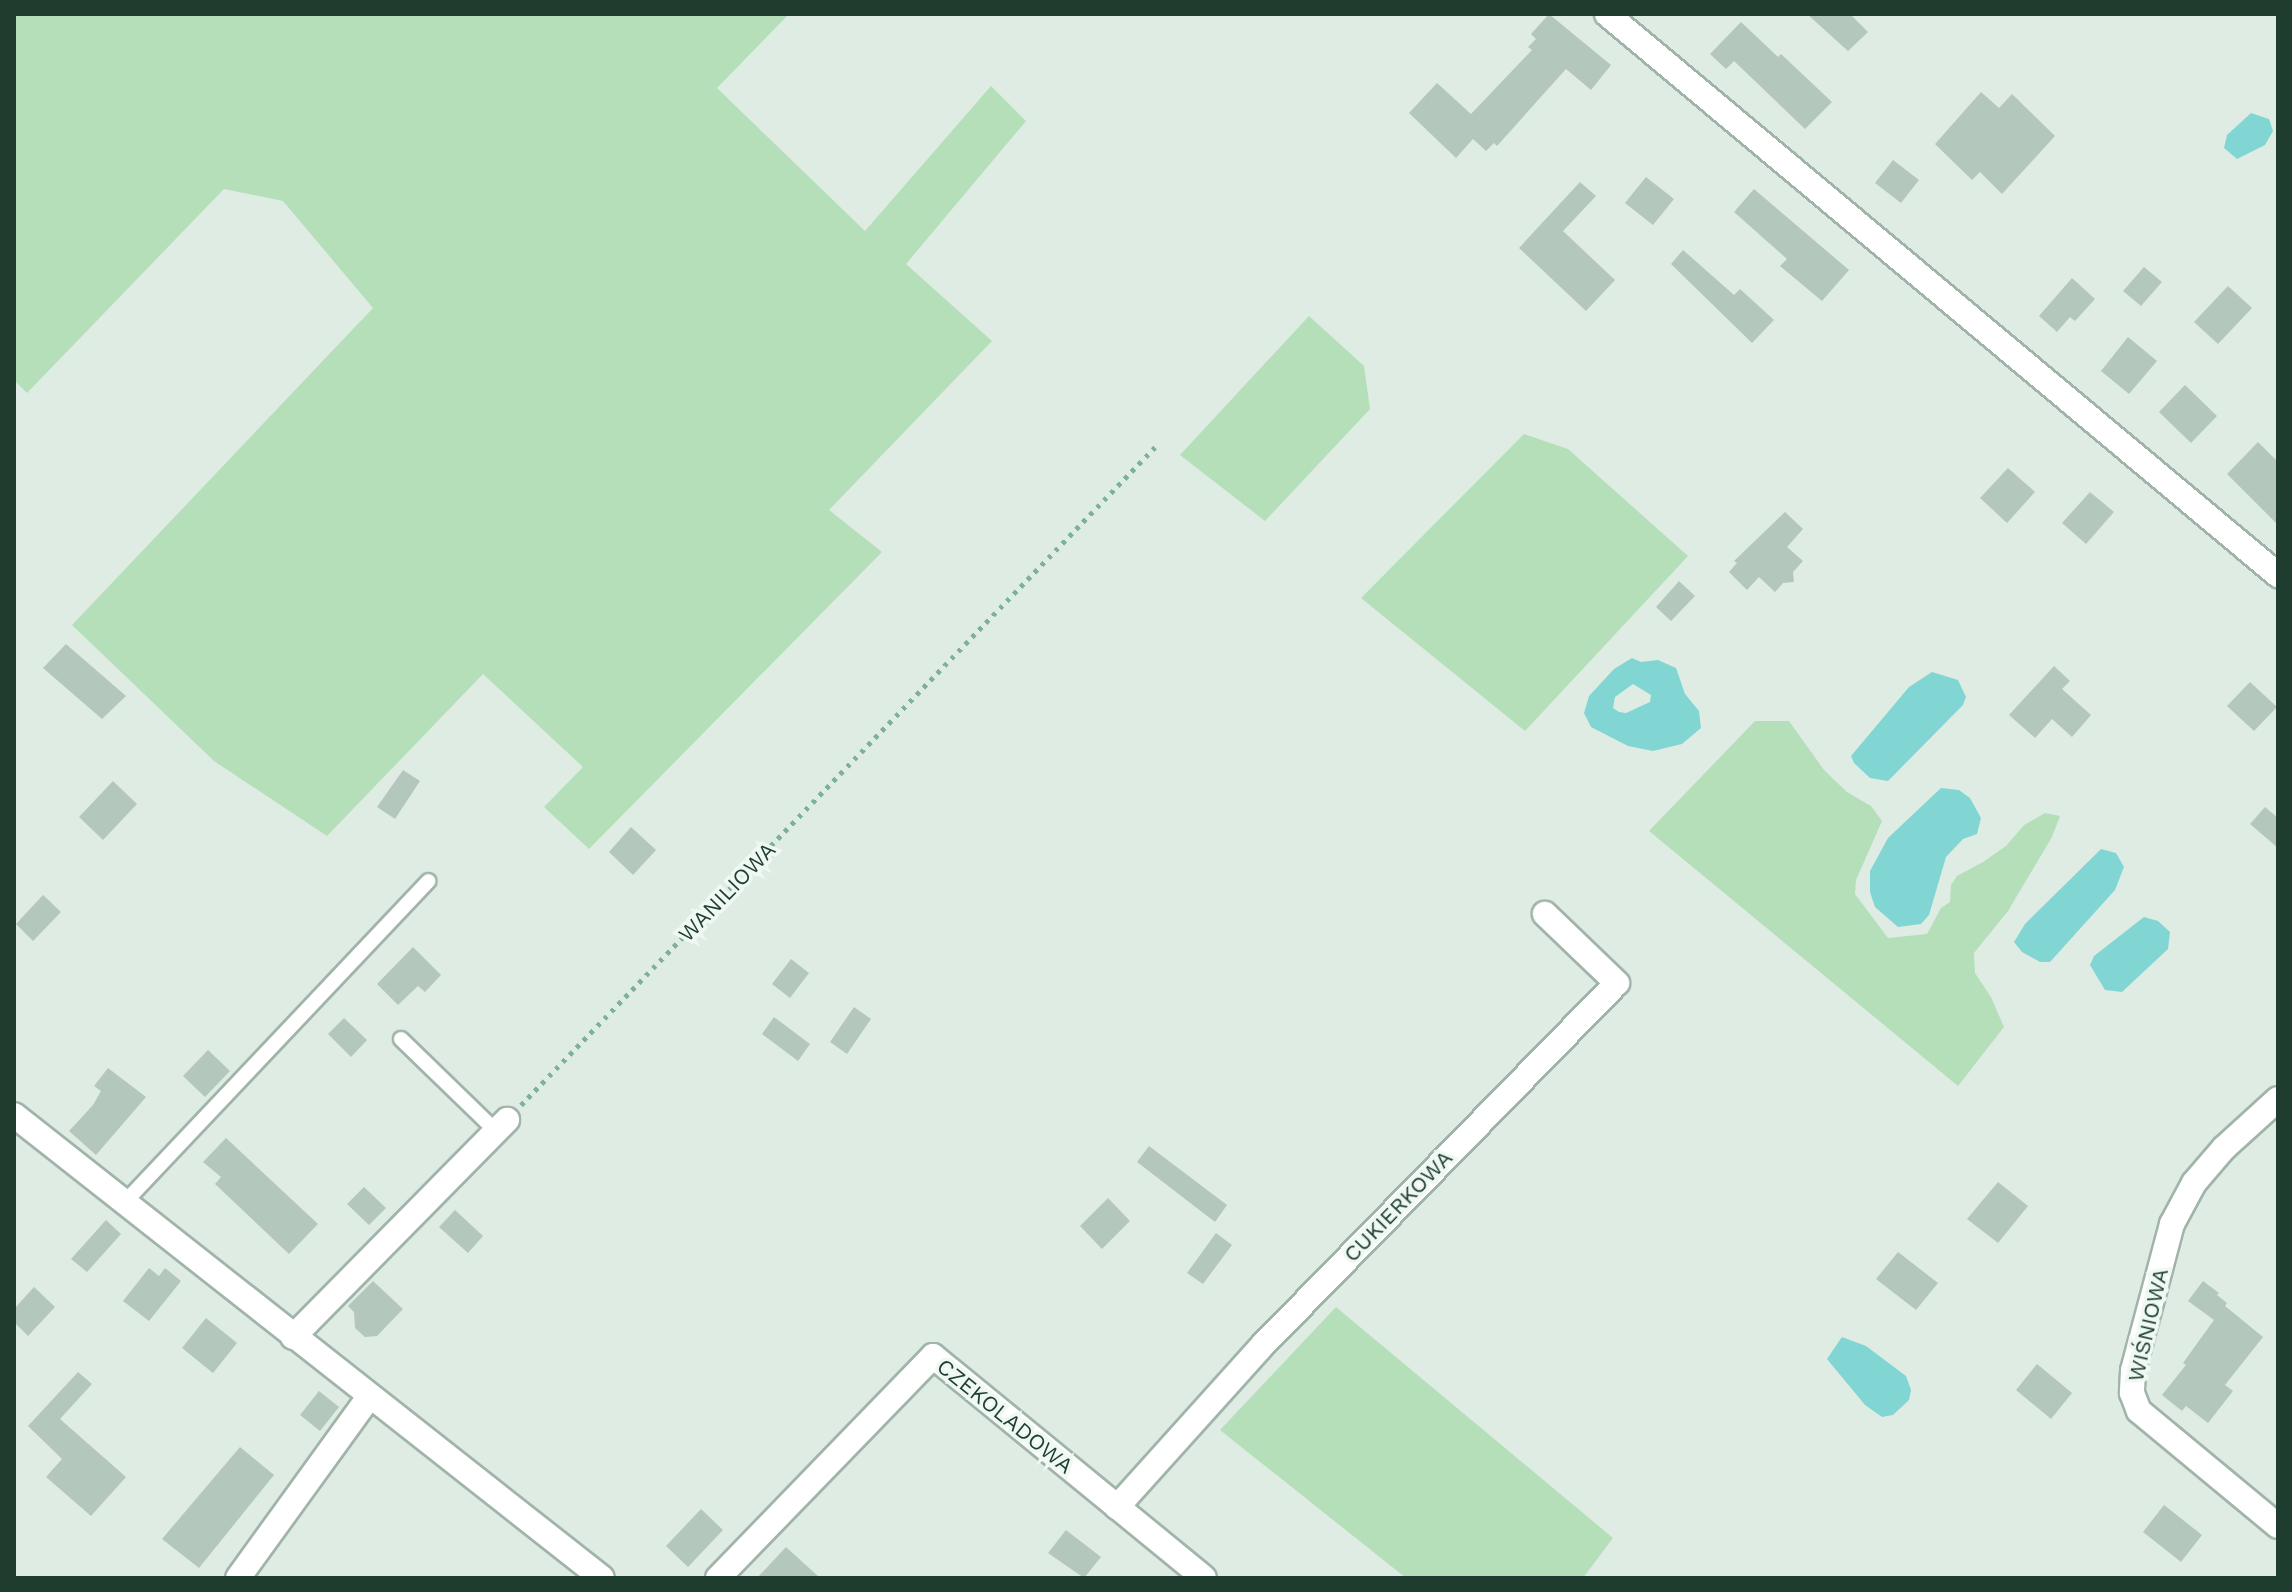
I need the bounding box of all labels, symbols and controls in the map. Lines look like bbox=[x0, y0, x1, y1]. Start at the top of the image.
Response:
street label: WANILIOWA bbox=[673, 837, 781, 947]
street label: CUKIERKOWA bbox=[1338, 1145, 1458, 1267]
street label: WIŚNIOWA bbox=[2122, 1266, 2174, 1384]
street label: CZEKOLADOWA bbox=[931, 1353, 1079, 1479]

